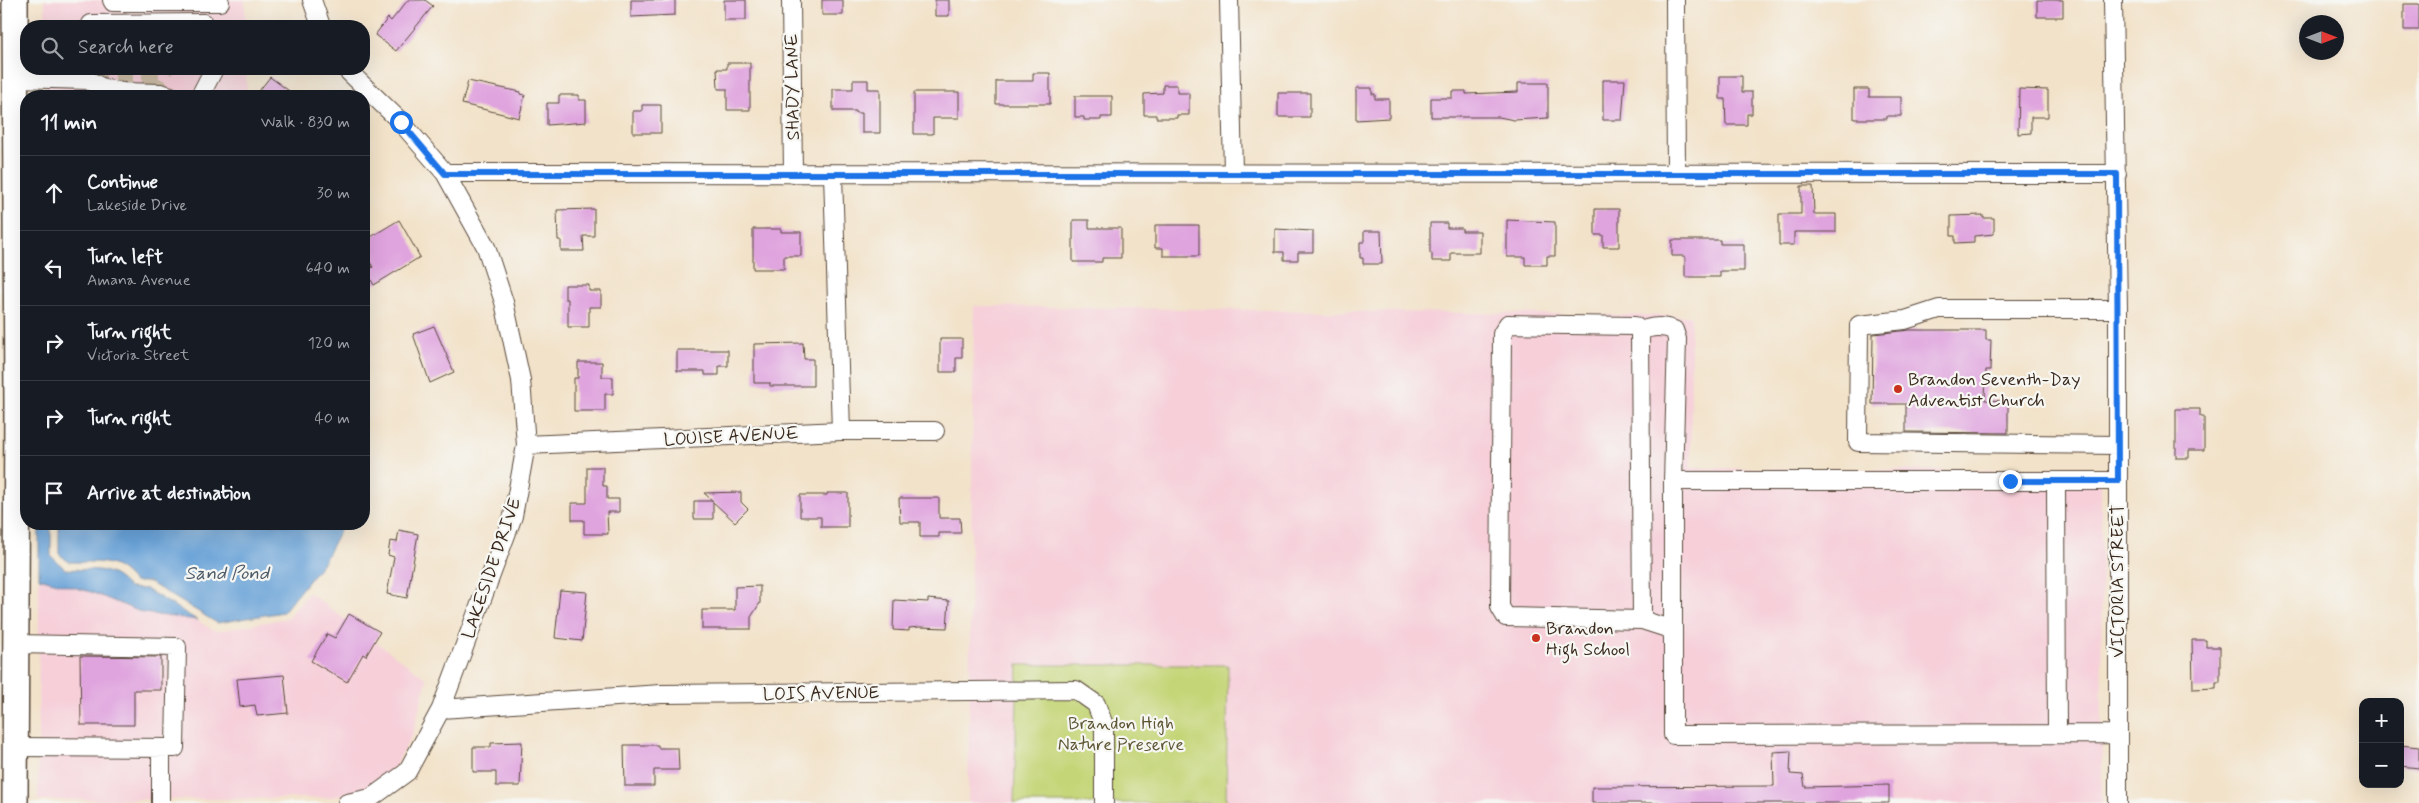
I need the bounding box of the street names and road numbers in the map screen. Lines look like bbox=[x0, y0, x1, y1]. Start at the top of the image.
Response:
street label: SHADY LANE bbox=[780, 33, 806, 141]
street label: LOUISE AVENUE bbox=[663, 421, 799, 453]
street label: LAKESIDE DRIVE bbox=[457, 495, 527, 642]
street label: VICTORIA STREET bbox=[2106, 504, 2130, 658]
street label: LOIS AVENUE bbox=[763, 681, 879, 707]

